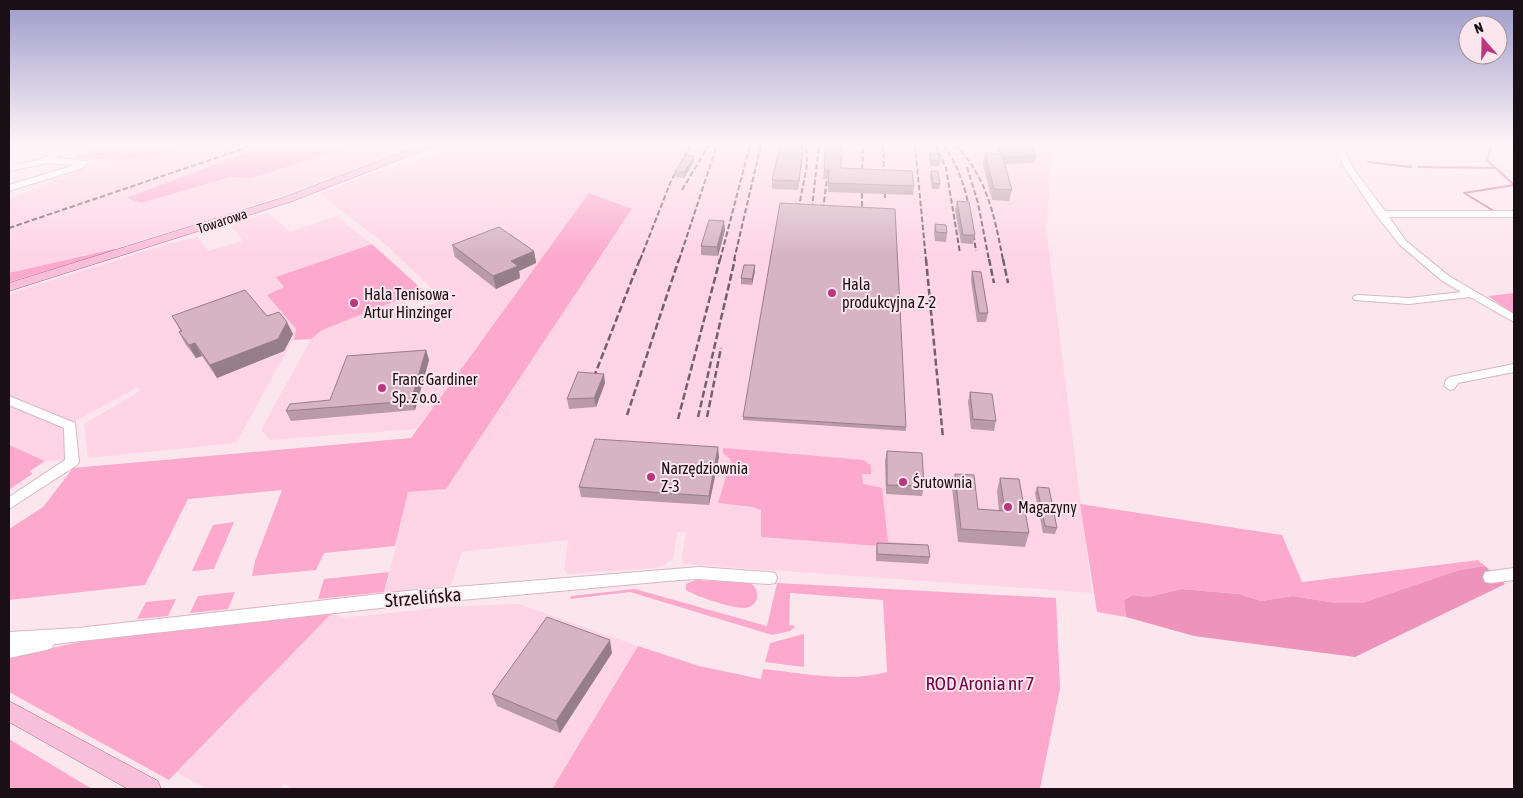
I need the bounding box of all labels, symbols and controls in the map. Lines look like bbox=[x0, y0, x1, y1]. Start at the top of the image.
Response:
north arrow bbox=[1458, 15, 1508, 65]
text: N bbox=[1472, 19, 1485, 37]
street label: Towarowa bbox=[195, 205, 249, 237]
place label: Hala produkcyjna Z-2 bbox=[842, 275, 936, 312]
place label: Hala Tenisowa - Artur Hinzinger bbox=[364, 285, 455, 322]
marker: Hala produkcyjna Z-2 bbox=[826, 287, 838, 299]
marker: Hala Tenisowa - Artur Hinzinger bbox=[348, 297, 360, 309]
place label: Franc Gardiner Sp. z o.o. bbox=[392, 370, 478, 407]
marker: Franc Gardiner Sp. z o.o. bbox=[376, 382, 388, 394]
place label: Narzędziownia Z-3 bbox=[661, 459, 748, 495]
marker: Narzędziownia Z-3 bbox=[645, 471, 657, 483]
place label: Śrutownia bbox=[913, 473, 972, 491]
marker: Śrutownia bbox=[897, 476, 909, 488]
place label: Magazyny bbox=[1018, 498, 1077, 517]
marker: Magazyny bbox=[1002, 501, 1014, 513]
street label: Strzelińska bbox=[384, 583, 462, 611]
park label: ROD Aronia nr 7 bbox=[926, 672, 1034, 694]

